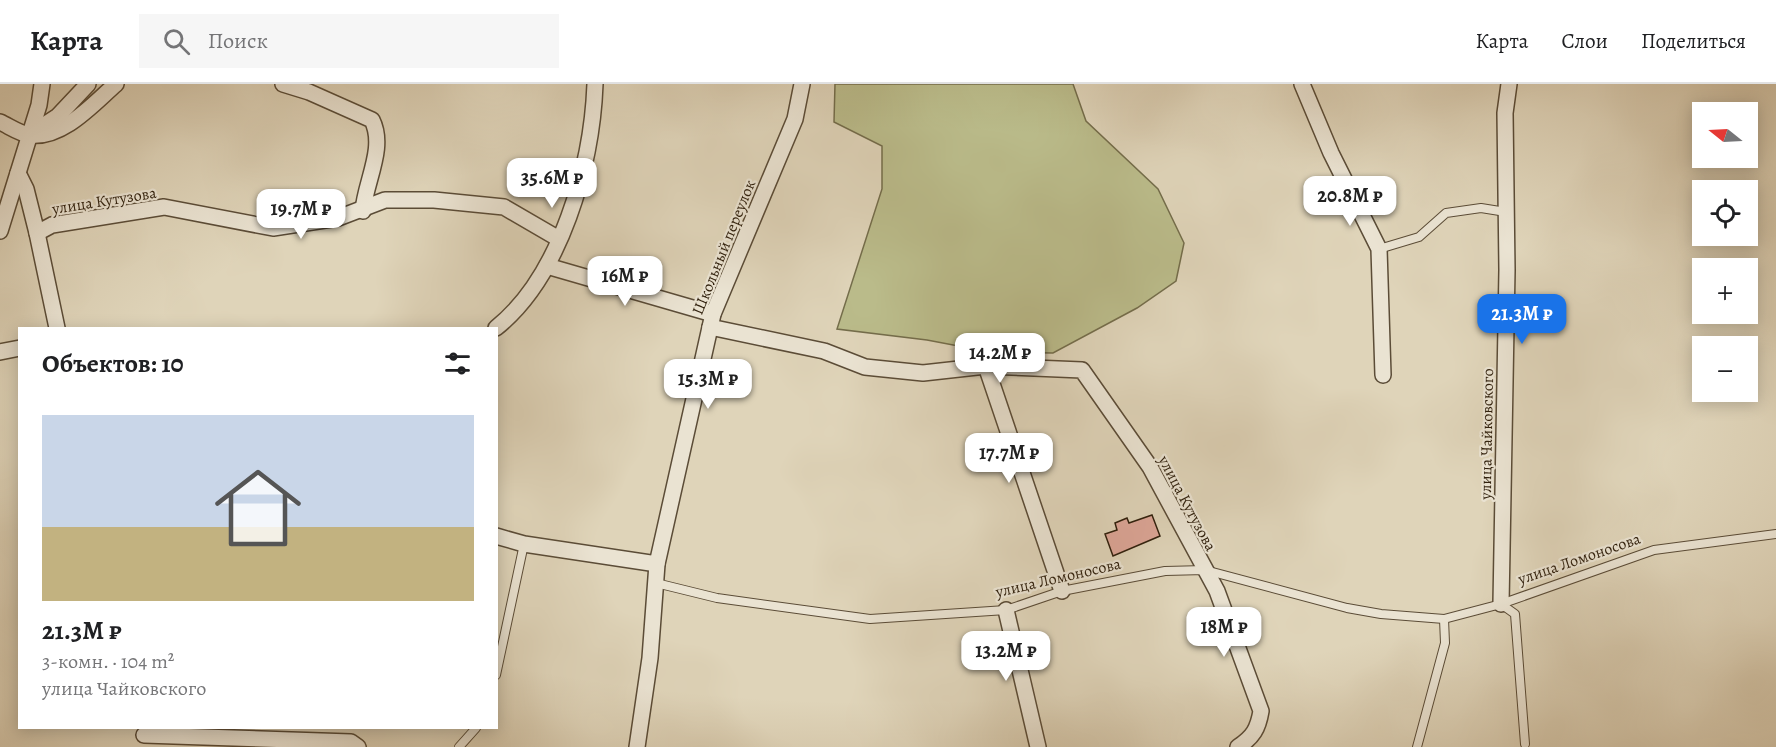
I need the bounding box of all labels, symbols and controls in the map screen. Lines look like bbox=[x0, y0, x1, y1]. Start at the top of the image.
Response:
search box bbox=[139, 14, 559, 68]
text: Карта bbox=[30, 22, 103, 60]
icon: search bbox=[160, 25, 193, 58]
text: Поиск bbox=[208, 26, 268, 56]
text: Карта bbox=[1475, 27, 1528, 55]
text: Слои bbox=[1561, 27, 1608, 55]
text: Поделиться bbox=[1641, 27, 1746, 55]
north arrow bbox=[1692, 102, 1758, 168]
map controls bbox=[1692, 102, 1758, 402]
pin: 35.6M ₽ bbox=[497, 158, 607, 209]
text: 35.6M ₽ bbox=[521, 164, 583, 191]
street label: Школьный переулок bbox=[687, 176, 761, 318]
pin: 20.8M ₽ bbox=[1295, 176, 1405, 227]
button: locate bbox=[1692, 180, 1758, 246]
street label: улица Кутузова bbox=[49, 182, 158, 220]
text: 20.8M ₽ bbox=[1317, 182, 1383, 209]
pin: 19.7M ₽ bbox=[246, 189, 356, 240]
text: 19.7M ₽ bbox=[271, 195, 331, 222]
pin: 16M ₽ bbox=[583, 256, 667, 307]
button: + bbox=[1692, 258, 1758, 324]
text: 16M ₽ bbox=[602, 262, 648, 289]
pin: 21.3M ₽ bbox=[1467, 294, 1577, 345]
text: 21.3M ₽ bbox=[1491, 300, 1553, 327]
pin: 14.2M ₽ bbox=[945, 333, 1055, 384]
button: − bbox=[1692, 336, 1758, 402]
text: 14.2M ₽ bbox=[969, 339, 1031, 366]
text: Объектов: 10 bbox=[42, 346, 184, 381]
icon: filters bbox=[441, 347, 474, 380]
pin: 15.3M ₽ bbox=[653, 359, 763, 410]
text: 15.3M ₽ bbox=[678, 365, 738, 392]
street label: улица Чайковского bbox=[1475, 368, 1499, 501]
pin: 17.7M ₽ bbox=[954, 433, 1064, 484]
text: 17.7M ₽ bbox=[979, 439, 1039, 466]
street label: улица Кутузова bbox=[1152, 451, 1222, 556]
icon: home bbox=[204, 454, 312, 562]
street label: улица Ломоносова bbox=[1514, 527, 1644, 591]
street label: улица Ломоносова bbox=[992, 553, 1124, 603]
pin: 18M ₽ bbox=[1182, 607, 1266, 658]
text: 21.3M ₽ bbox=[42, 613, 122, 648]
text: 18M ₽ bbox=[1200, 613, 1248, 640]
pin: 13.2M ₽ bbox=[951, 631, 1061, 682]
text: 13.2M ₽ bbox=[975, 637, 1037, 664]
text: 3-комн. · 104 m² bbox=[42, 648, 174, 675]
text: улица Чайковского bbox=[42, 675, 206, 702]

